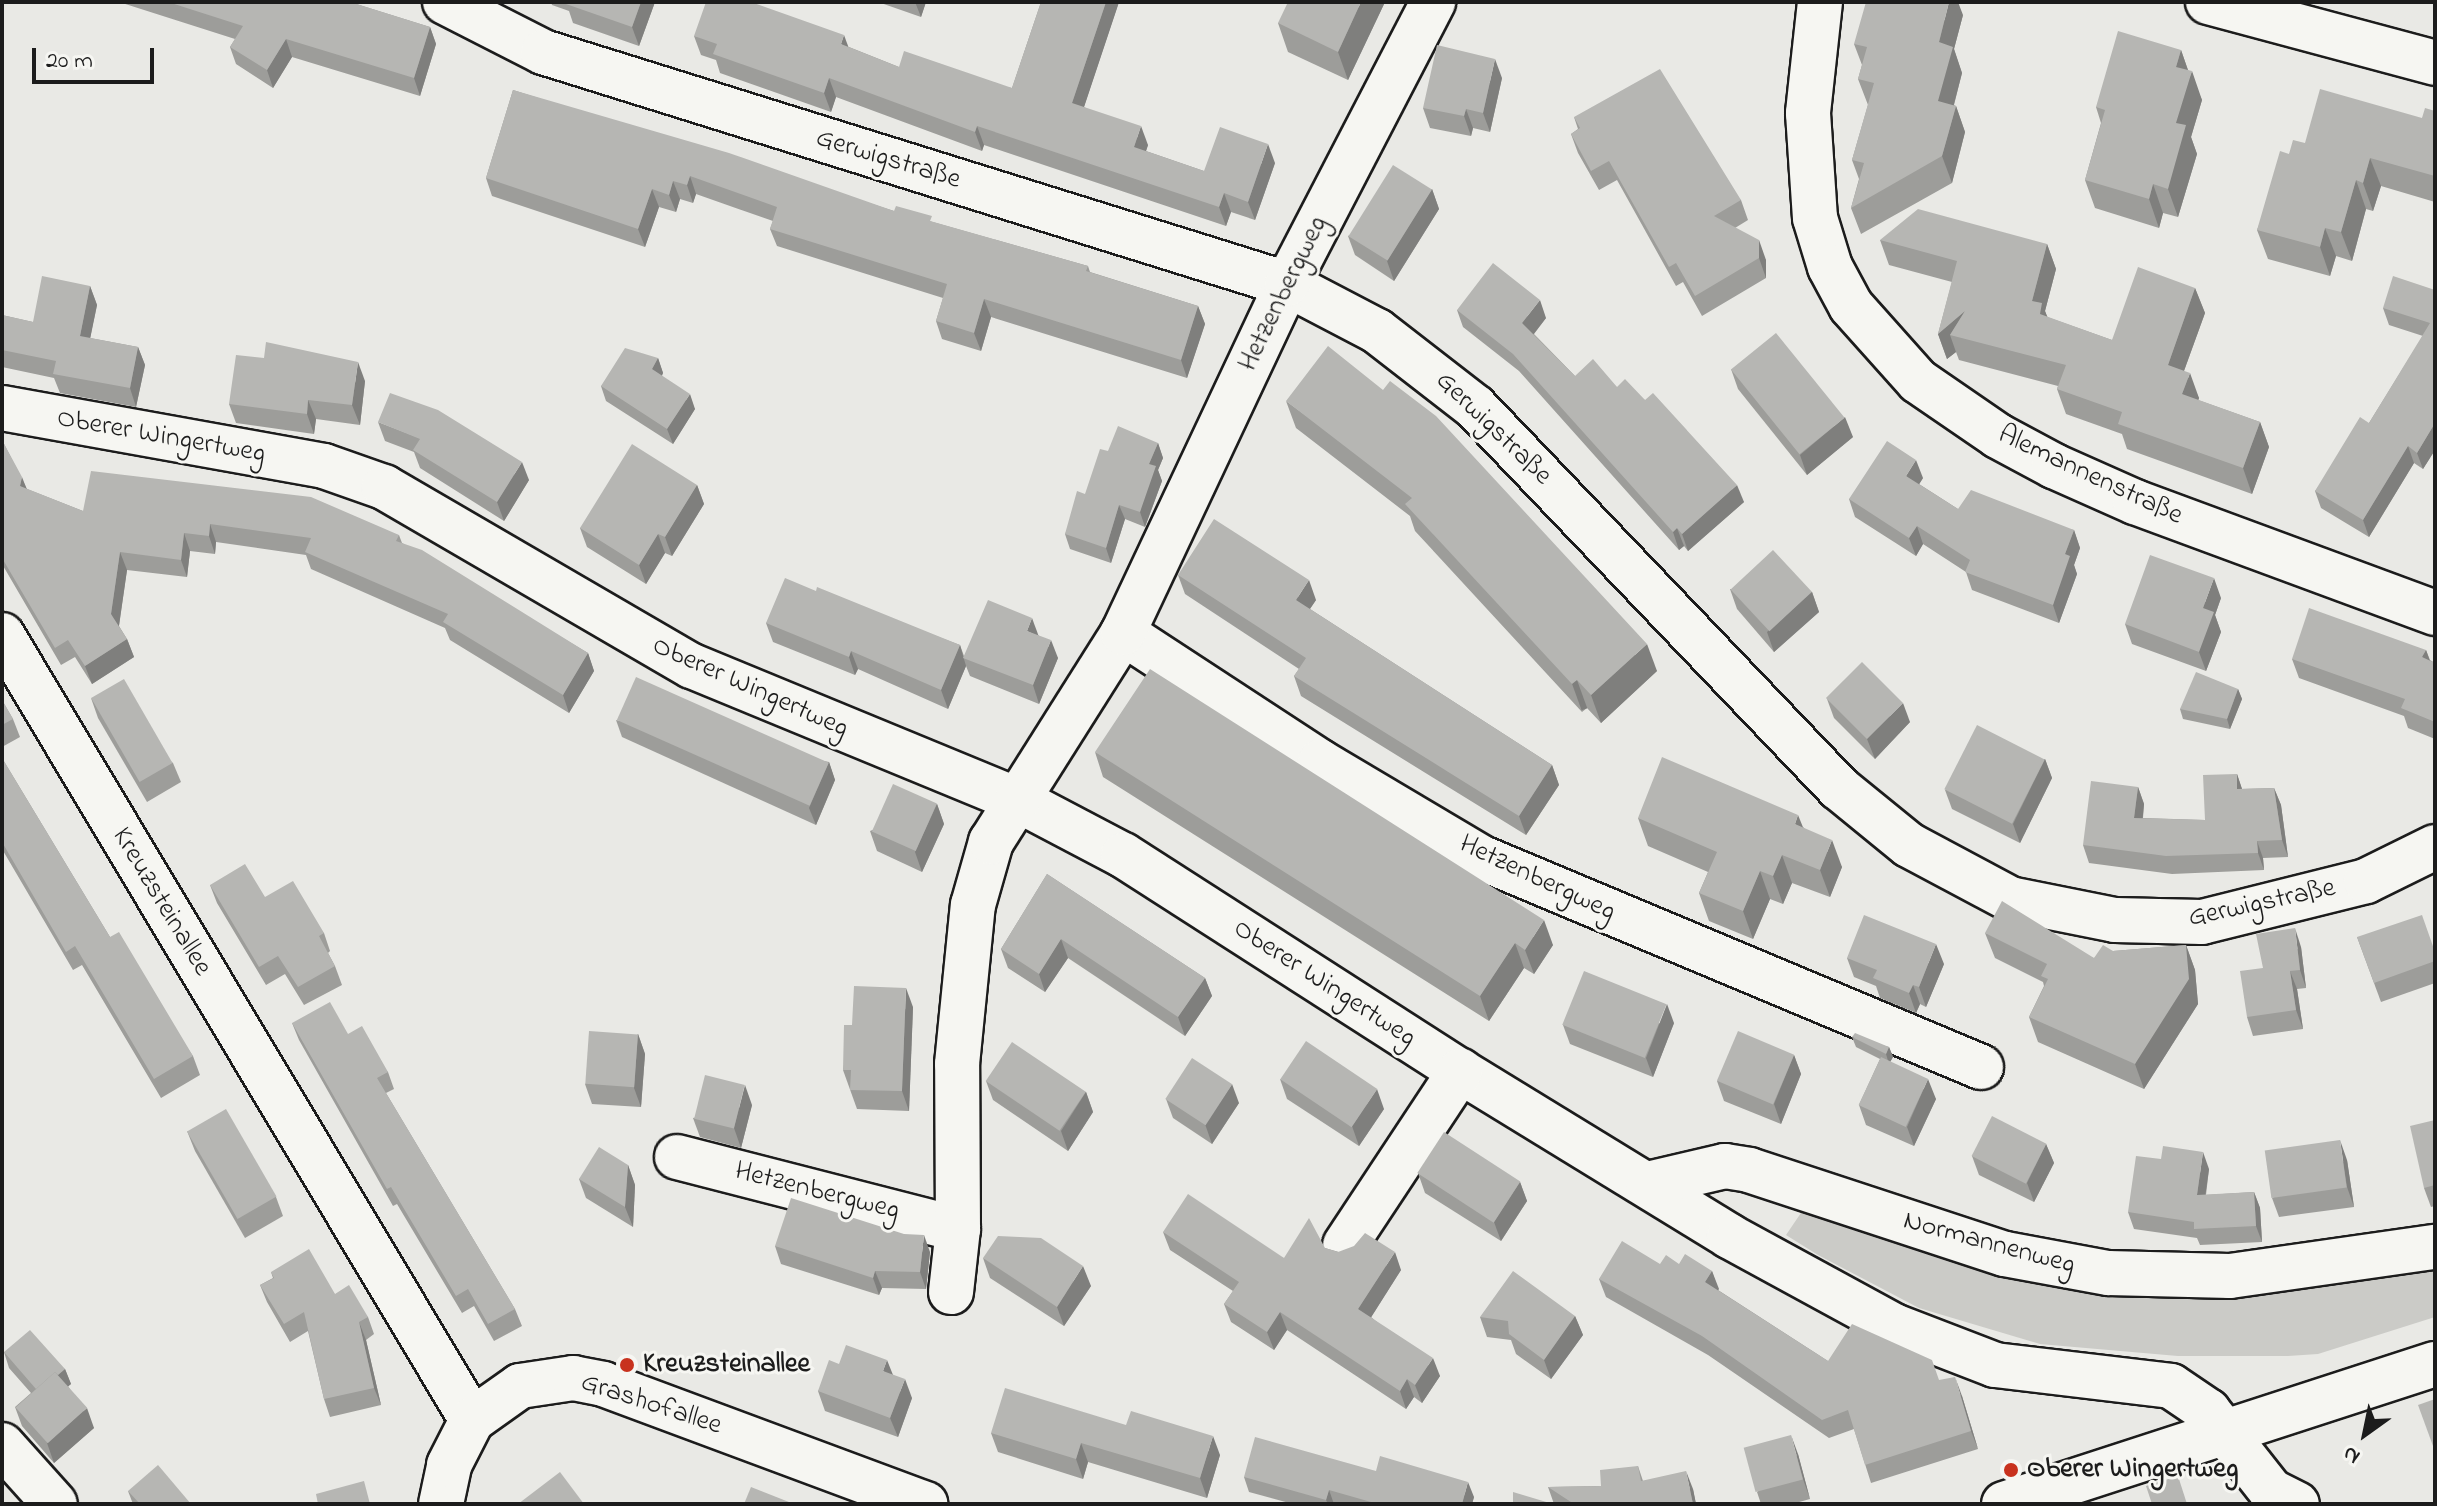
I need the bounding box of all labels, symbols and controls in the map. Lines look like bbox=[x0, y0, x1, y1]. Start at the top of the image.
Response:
scale bar bbox=[36, 32, 158, 82]
text: 20 m bbox=[46, 44, 93, 79]
street label: Gerwigstraße bbox=[812, 122, 964, 198]
street label: Hetzenbergweg bbox=[1232, 211, 1336, 377]
street label: Gerwigstraße bbox=[1428, 365, 1558, 493]
street label: Oberer Wingertweg bbox=[54, 402, 268, 472]
street label: Alemannenstraße bbox=[1992, 419, 2188, 533]
street label: Oberer Wingertweg bbox=[647, 630, 853, 746]
street label: Kreuzsteinallee bbox=[104, 822, 218, 982]
street label: Hetzenbergweg bbox=[1454, 828, 1620, 930]
street label: Gerwigstraße bbox=[2185, 872, 2339, 936]
street label: Oberer Wingertweg bbox=[1226, 912, 1422, 1056]
street label: Hetzenbergweg bbox=[731, 1155, 903, 1229]
street label: Normannenweg bbox=[1899, 1205, 2079, 1283]
place label: Kreuzsteinallee bbox=[643, 1348, 810, 1382]
marker: Kreuzsteinallee bbox=[618, 1356, 636, 1374]
street label: Grashofallee bbox=[576, 1366, 726, 1444]
north arrow bbox=[2325, 1394, 2405, 1474]
text: N bbox=[2337, 1437, 2367, 1472]
place label: Oberer Wingertweg bbox=[2027, 1453, 2238, 1487]
marker: Oberer Wingertweg bbox=[2002, 1461, 2020, 1479]

